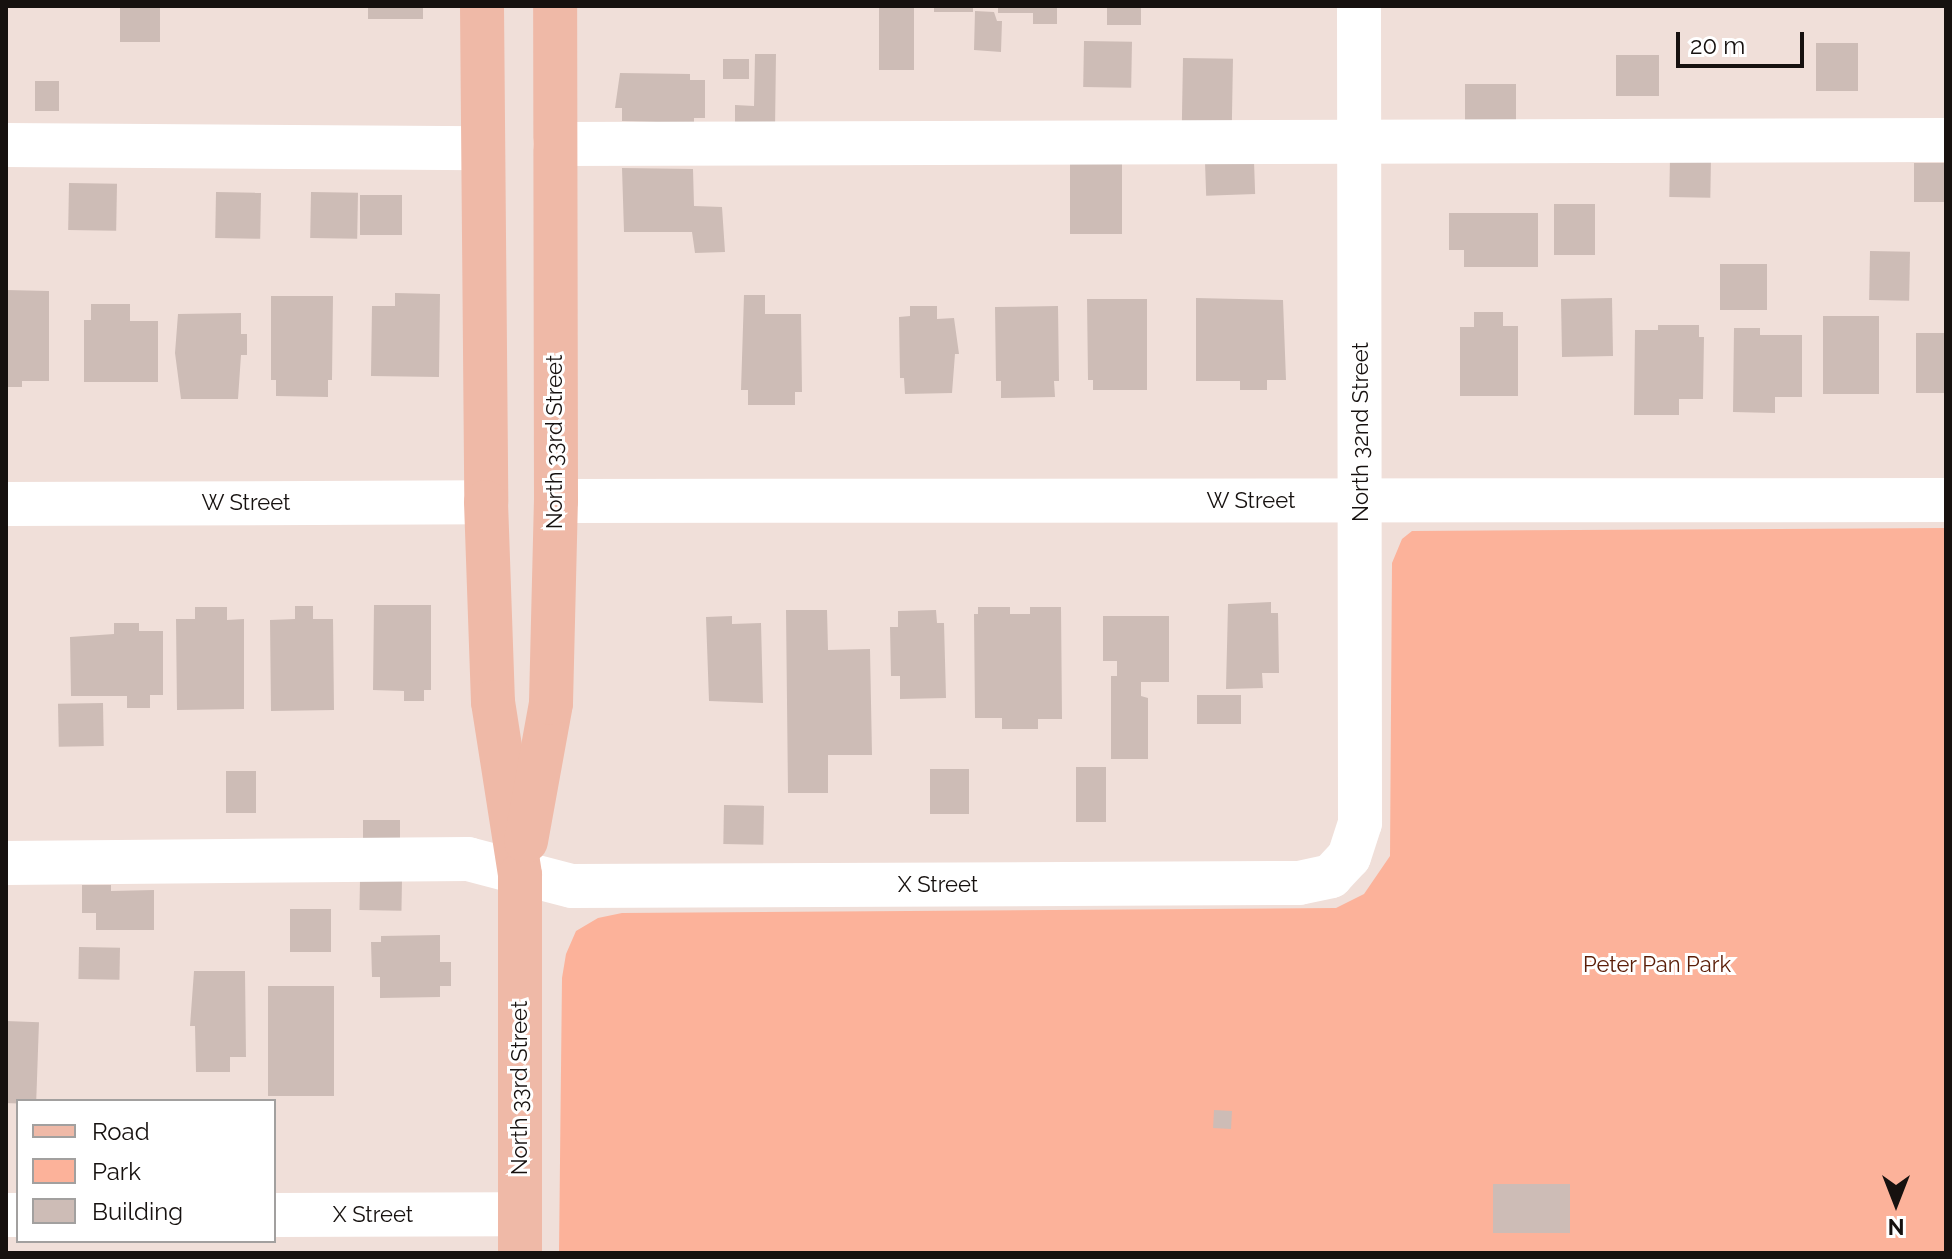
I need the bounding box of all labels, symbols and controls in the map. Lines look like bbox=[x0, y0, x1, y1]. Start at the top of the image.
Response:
scale bar bbox=[1680, 16, 1808, 66]
text: 20 m bbox=[1690, 31, 1745, 60]
street label: North 32nd Street bbox=[1348, 342, 1374, 522]
street label: North 33rd Street bbox=[542, 355, 568, 529]
street label: W Street bbox=[1206, 488, 1296, 514]
street label: W Street bbox=[201, 490, 291, 516]
street label: X Street bbox=[898, 872, 978, 898]
park label: Peter Pan Park bbox=[1583, 952, 1731, 978]
street label: North 33rd Street bbox=[507, 1001, 533, 1175]
legend bbox=[16, 1099, 276, 1243]
text: Road bbox=[92, 1117, 150, 1146]
text: Park bbox=[92, 1157, 141, 1186]
north arrow bbox=[1856, 1163, 1936, 1243]
text: Building bbox=[92, 1197, 183, 1226]
street label: X Street bbox=[333, 1202, 413, 1228]
text: N bbox=[1888, 1214, 1904, 1240]

